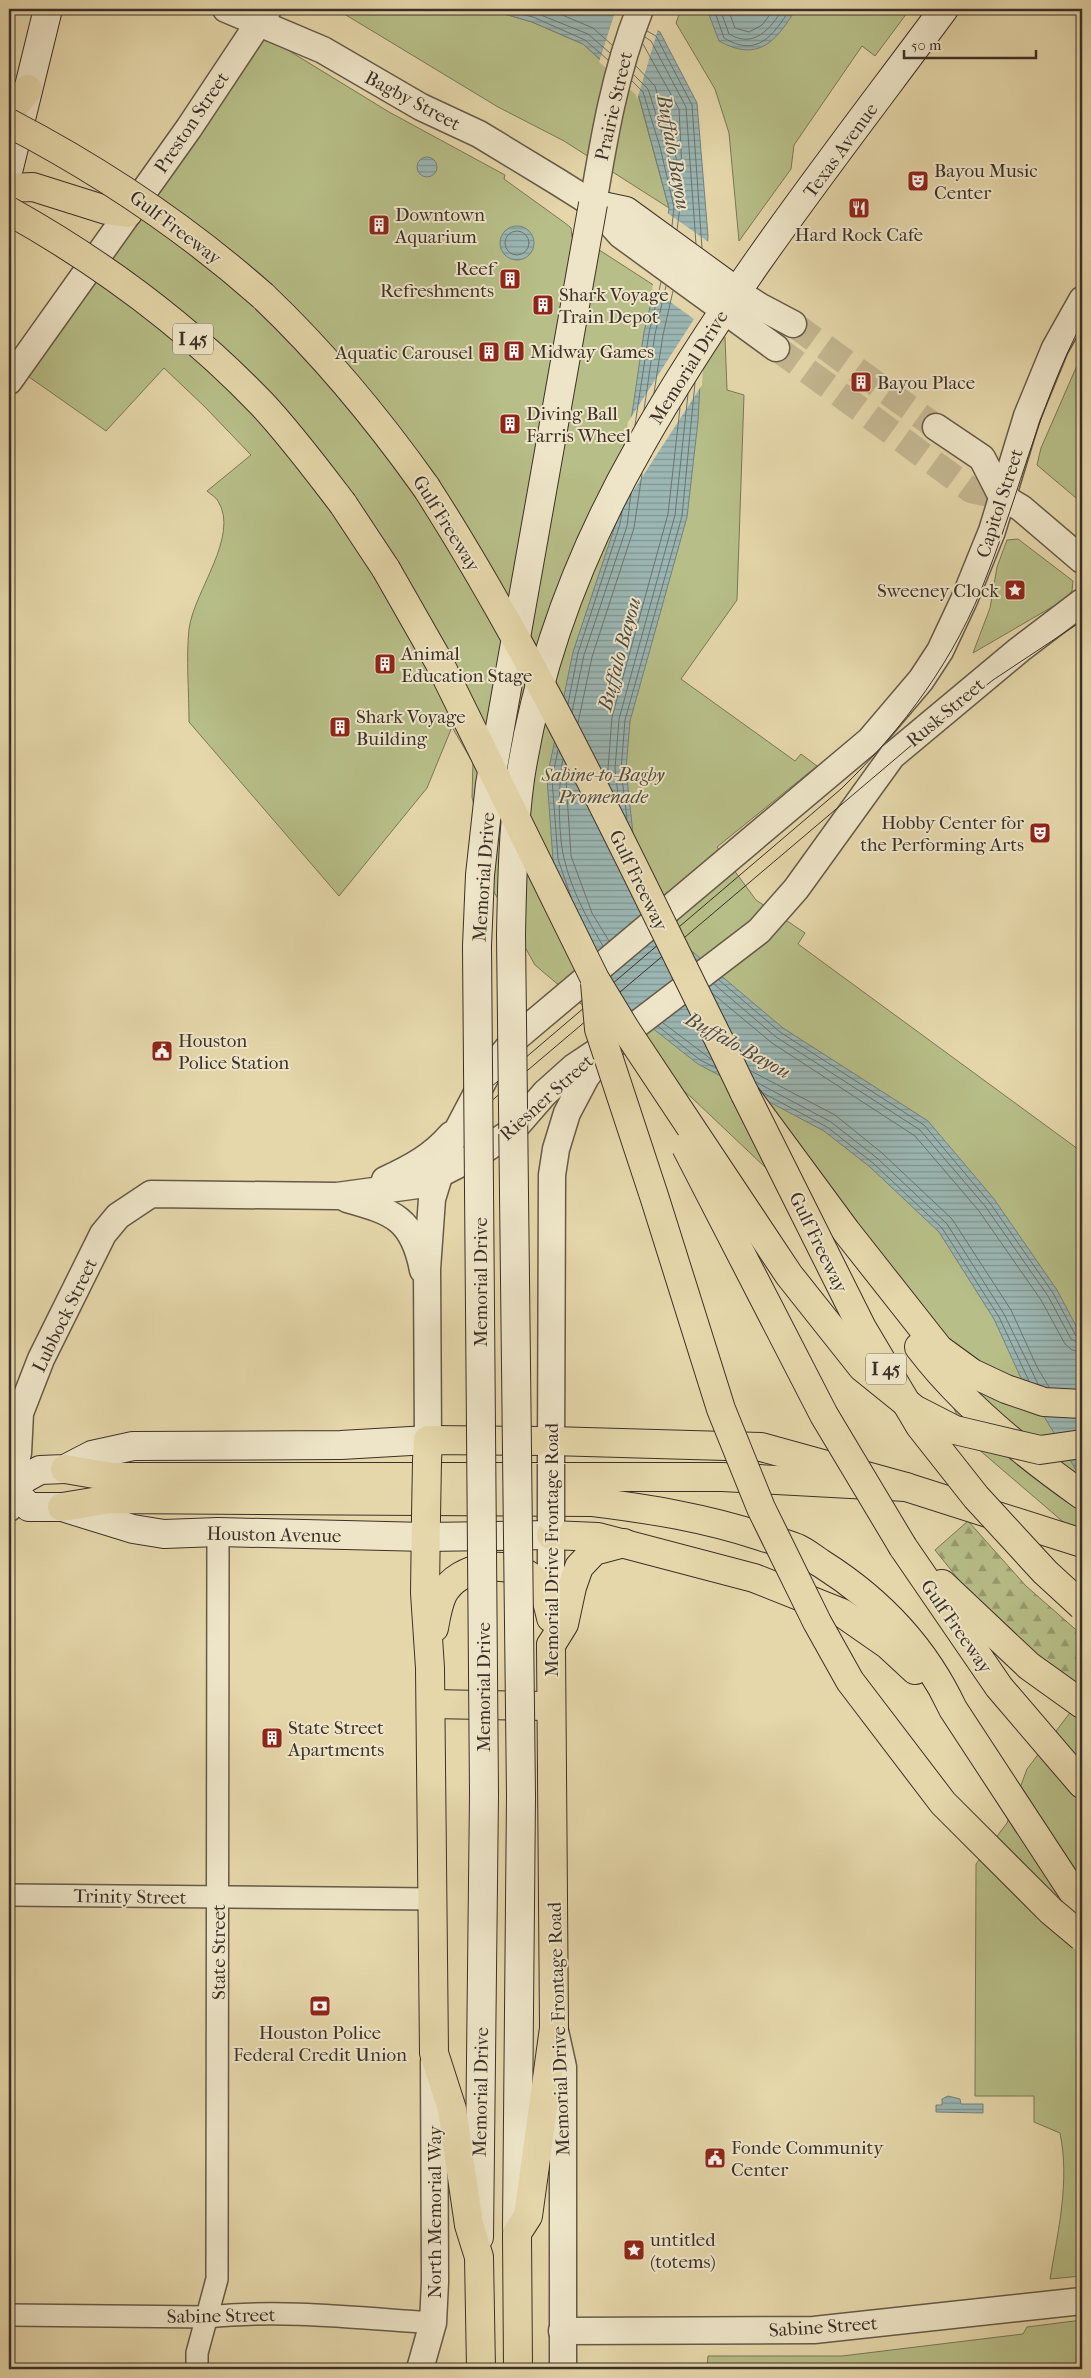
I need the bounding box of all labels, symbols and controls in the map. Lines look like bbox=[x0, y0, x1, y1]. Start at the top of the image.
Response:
scale bar bbox=[904, 28, 1036, 60]
text: 50 m bbox=[911, 36, 942, 54]
street label: Prairie Street bbox=[591, 49, 637, 163]
street label: Bagby Street bbox=[361, 67, 464, 135]
street label: Preston Street bbox=[150, 68, 234, 177]
water label: Buffalo Bayou bbox=[652, 92, 695, 211]
street label: Texas Avenue bbox=[799, 99, 883, 202]
place label: Bayou Music Center bbox=[934, 160, 1038, 204]
theatre icon: Bayou Music Center bbox=[906, 169, 930, 193]
street label: Gulf Freeway bbox=[125, 186, 226, 270]
restaurant icon: Hard Rock Cafe bbox=[847, 196, 871, 220]
place label: Downtown Aquarium bbox=[394, 204, 485, 248]
building icon: Downtown Aquarium bbox=[367, 213, 391, 237]
place label: Hard Rock Cafe bbox=[795, 224, 923, 246]
place label: Reef Refreshments bbox=[380, 258, 498, 302]
building icon: Reef Refreshments bbox=[498, 267, 522, 291]
place label: Shark Voyage Train Depot bbox=[559, 284, 669, 328]
building icon: Shark Voyage Train Depot bbox=[531, 293, 555, 317]
street label: Memorial Drive bbox=[645, 307, 733, 428]
road number: I 45 bbox=[173, 324, 213, 354]
building icon: Midway Games bbox=[502, 339, 526, 363]
building icon: Aquatic Carousel bbox=[477, 340, 501, 364]
place label: Midway Games bbox=[530, 341, 654, 363]
place label: Aquatic Carousel bbox=[334, 342, 473, 364]
building icon: Bayou Place bbox=[849, 370, 873, 394]
place label: Bayou Place bbox=[877, 372, 975, 394]
place label: Diving Ball Farris Wheel bbox=[526, 403, 631, 447]
building icon: Diving Ball Farris Wheel bbox=[498, 412, 522, 436]
street label: Capitol Street bbox=[972, 446, 1028, 560]
street label: Gulf Freeway bbox=[408, 471, 485, 576]
place icon: Sweeney Clock bbox=[1003, 578, 1027, 602]
place label: Sweeney Clock bbox=[877, 580, 999, 602]
water label: Buffalo Bayou bbox=[593, 595, 646, 714]
place label: Animal Education Stage bbox=[400, 643, 533, 687]
building icon: Animal Education Stage bbox=[373, 652, 397, 676]
street label: Rusk Street bbox=[902, 674, 989, 752]
place label: Shark Voyage Building bbox=[356, 706, 466, 750]
building icon: Shark Voyage Building bbox=[328, 715, 352, 739]
park label: Sabine-to-Bagby Promenade bbox=[541, 764, 665, 808]
street label: Memorial Drive bbox=[468, 811, 500, 943]
place label: Hobby Center for the Performing Arts bbox=[860, 812, 1025, 856]
theatre icon: Hobby Center for the Performing Arts bbox=[1028, 821, 1052, 845]
street label: Gulf Freeway bbox=[604, 827, 672, 935]
water label: Buffalo Bayou bbox=[680, 1007, 794, 1084]
place label: Houston Police Station bbox=[178, 1030, 289, 1074]
public building icon: Houston Police Station bbox=[150, 1039, 174, 1063]
street label: Riesner Street bbox=[495, 1050, 598, 1145]
street label: Gulf Freeway bbox=[784, 1189, 852, 1297]
street label: Memorial Drive bbox=[470, 1217, 492, 1347]
street label: Lubbock Street bbox=[28, 1255, 102, 1376]
road number: I 45 bbox=[866, 1354, 906, 1385]
street label: Memorial Drive Frontage Road bbox=[541, 1422, 563, 1677]
street label: Houston Avenue bbox=[206, 1523, 342, 1547]
street label: Gulf Freeway bbox=[916, 1576, 997, 1678]
street label: Memorial Drive bbox=[473, 1622, 495, 1752]
place label: State Street Apartments bbox=[287, 1717, 384, 1761]
building icon: State Street Apartments bbox=[260, 1726, 284, 1750]
street label: Trinity Street bbox=[73, 1885, 187, 1909]
street label: Memorial Drive Frontage Road bbox=[544, 1901, 574, 2156]
street label: State Street bbox=[208, 1904, 230, 2000]
bank icon: Houston Police Federal Credit Union bbox=[308, 1994, 332, 2018]
place label: Houston Police Federal Credit Union bbox=[233, 2022, 407, 2066]
street label: Memorial Drive bbox=[469, 2027, 493, 2157]
street label: North Memorial Way bbox=[424, 2125, 446, 2298]
place label: Fonde Community Center bbox=[731, 2137, 884, 2181]
public building icon: Fonde Community Center bbox=[703, 2146, 727, 2170]
place label: untitled (totems) bbox=[649, 2229, 716, 2273]
place icon: untitled (totems) bbox=[622, 2238, 646, 2262]
street label: Sabine Street bbox=[167, 2304, 276, 2328]
street label: Sabine Street bbox=[768, 2312, 878, 2342]

